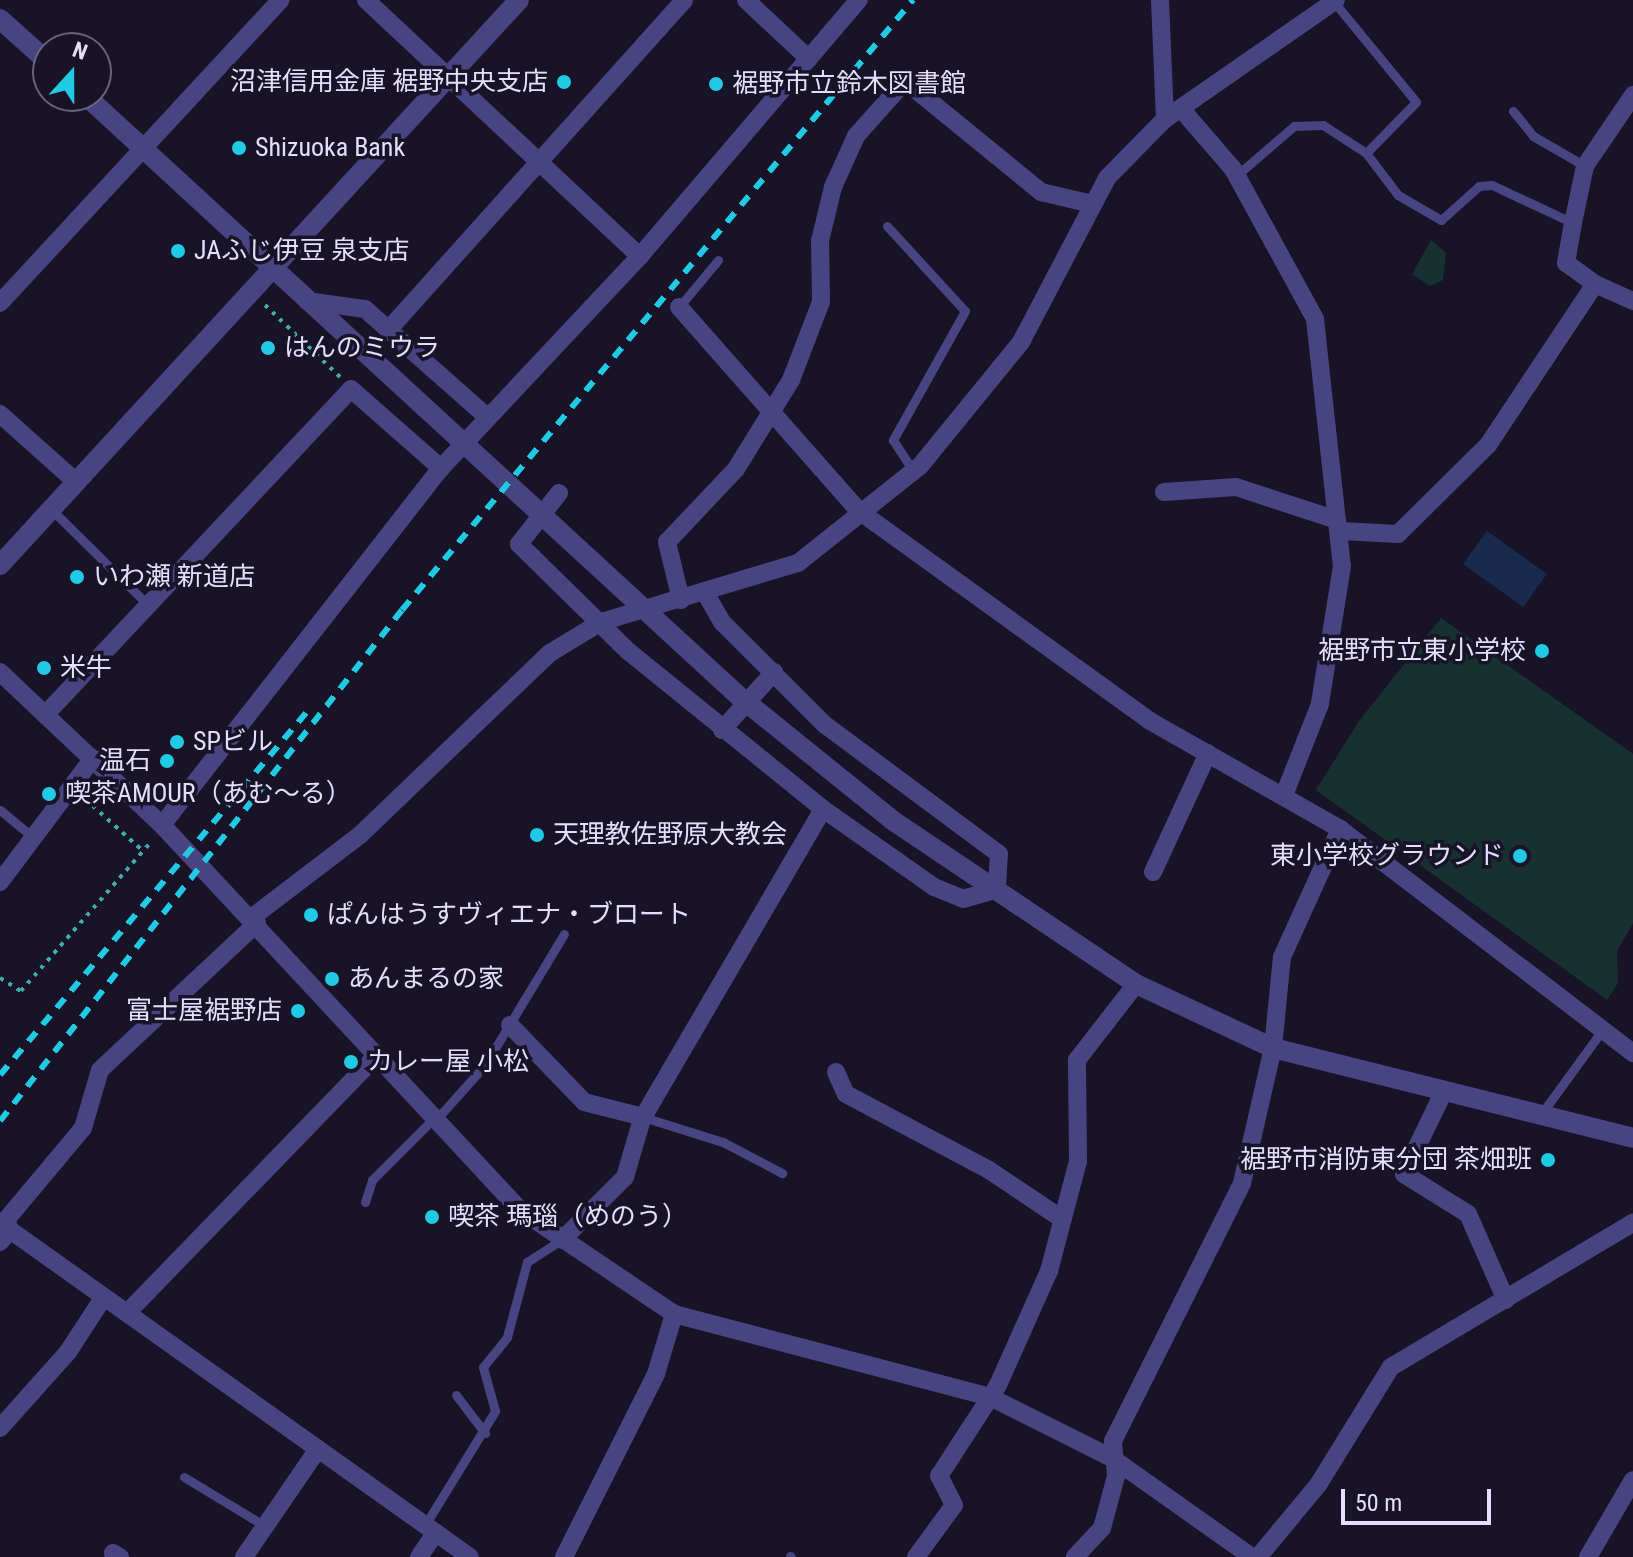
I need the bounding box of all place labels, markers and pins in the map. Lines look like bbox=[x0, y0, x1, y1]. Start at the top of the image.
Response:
place label: 沼津信用金庫 裾野中央支店 bbox=[230, 66, 548, 98]
place label: 裾野市立鈴木図書館 bbox=[732, 68, 966, 100]
marker: 沼津信用金庫 裾野中央支店 bbox=[555, 73, 573, 91]
marker: 裾野市立鈴木図書館 bbox=[707, 75, 725, 93]
place label: Shizuoka Bank bbox=[255, 132, 405, 164]
marker: Shizuoka Bank bbox=[230, 139, 248, 157]
place label: JAふじ伊豆 泉支店 bbox=[194, 235, 409, 267]
marker: JAふじ伊豆 泉支店 bbox=[169, 242, 187, 260]
place label: はんのミウラ bbox=[284, 332, 440, 364]
marker: はんのミウラ bbox=[259, 339, 277, 357]
place label: いわ瀬 新道店 bbox=[93, 561, 255, 593]
marker: いわ瀬 新道店 bbox=[68, 568, 86, 586]
place label: 裾野市立東小学校 bbox=[1318, 635, 1526, 667]
marker: 裾野市立東小学校 bbox=[1533, 642, 1551, 660]
place label: 米牛 bbox=[60, 652, 112, 684]
marker: 米牛 bbox=[35, 659, 53, 677]
place label: SPビル bbox=[193, 726, 273, 758]
marker: SPビル bbox=[168, 733, 186, 751]
place label: 温石 bbox=[99, 745, 151, 777]
marker: 温石 bbox=[158, 752, 176, 770]
place label: 喫茶AMOUR（あむ〜る） bbox=[65, 778, 352, 810]
marker: 喫茶AMOUR（あむ〜る） bbox=[40, 785, 58, 803]
place label: 天理教佐野原大教会 bbox=[553, 819, 787, 851]
marker: 天理教佐野原大教会 bbox=[528, 826, 546, 844]
place label: 東小学校グラウンド bbox=[1270, 840, 1504, 872]
marker: 東小学校グラウンド bbox=[1511, 847, 1529, 865]
place label: ぱんはうすヴィエナ・ブロート bbox=[327, 899, 691, 931]
marker: ぱんはうすヴィエナ・ブロート bbox=[302, 906, 320, 924]
place label: あんまるの家 bbox=[348, 963, 504, 995]
marker: あんまるの家 bbox=[323, 970, 341, 988]
place label: 富士屋裾野店 bbox=[126, 995, 282, 1027]
marker: 富士屋裾野店 bbox=[289, 1002, 307, 1020]
place label: カレー屋 小松 bbox=[367, 1046, 529, 1078]
marker: カレー屋 小松 bbox=[342, 1053, 360, 1071]
place label: 裾野市消防東分団 茶畑班 bbox=[1240, 1144, 1532, 1176]
marker: 裾野市消防東分団 茶畑班 bbox=[1539, 1151, 1557, 1169]
place label: 喫茶 瑪瑙（めのう） bbox=[448, 1201, 688, 1233]
marker: 喫茶 瑪瑙（めのう） bbox=[423, 1208, 441, 1226]

